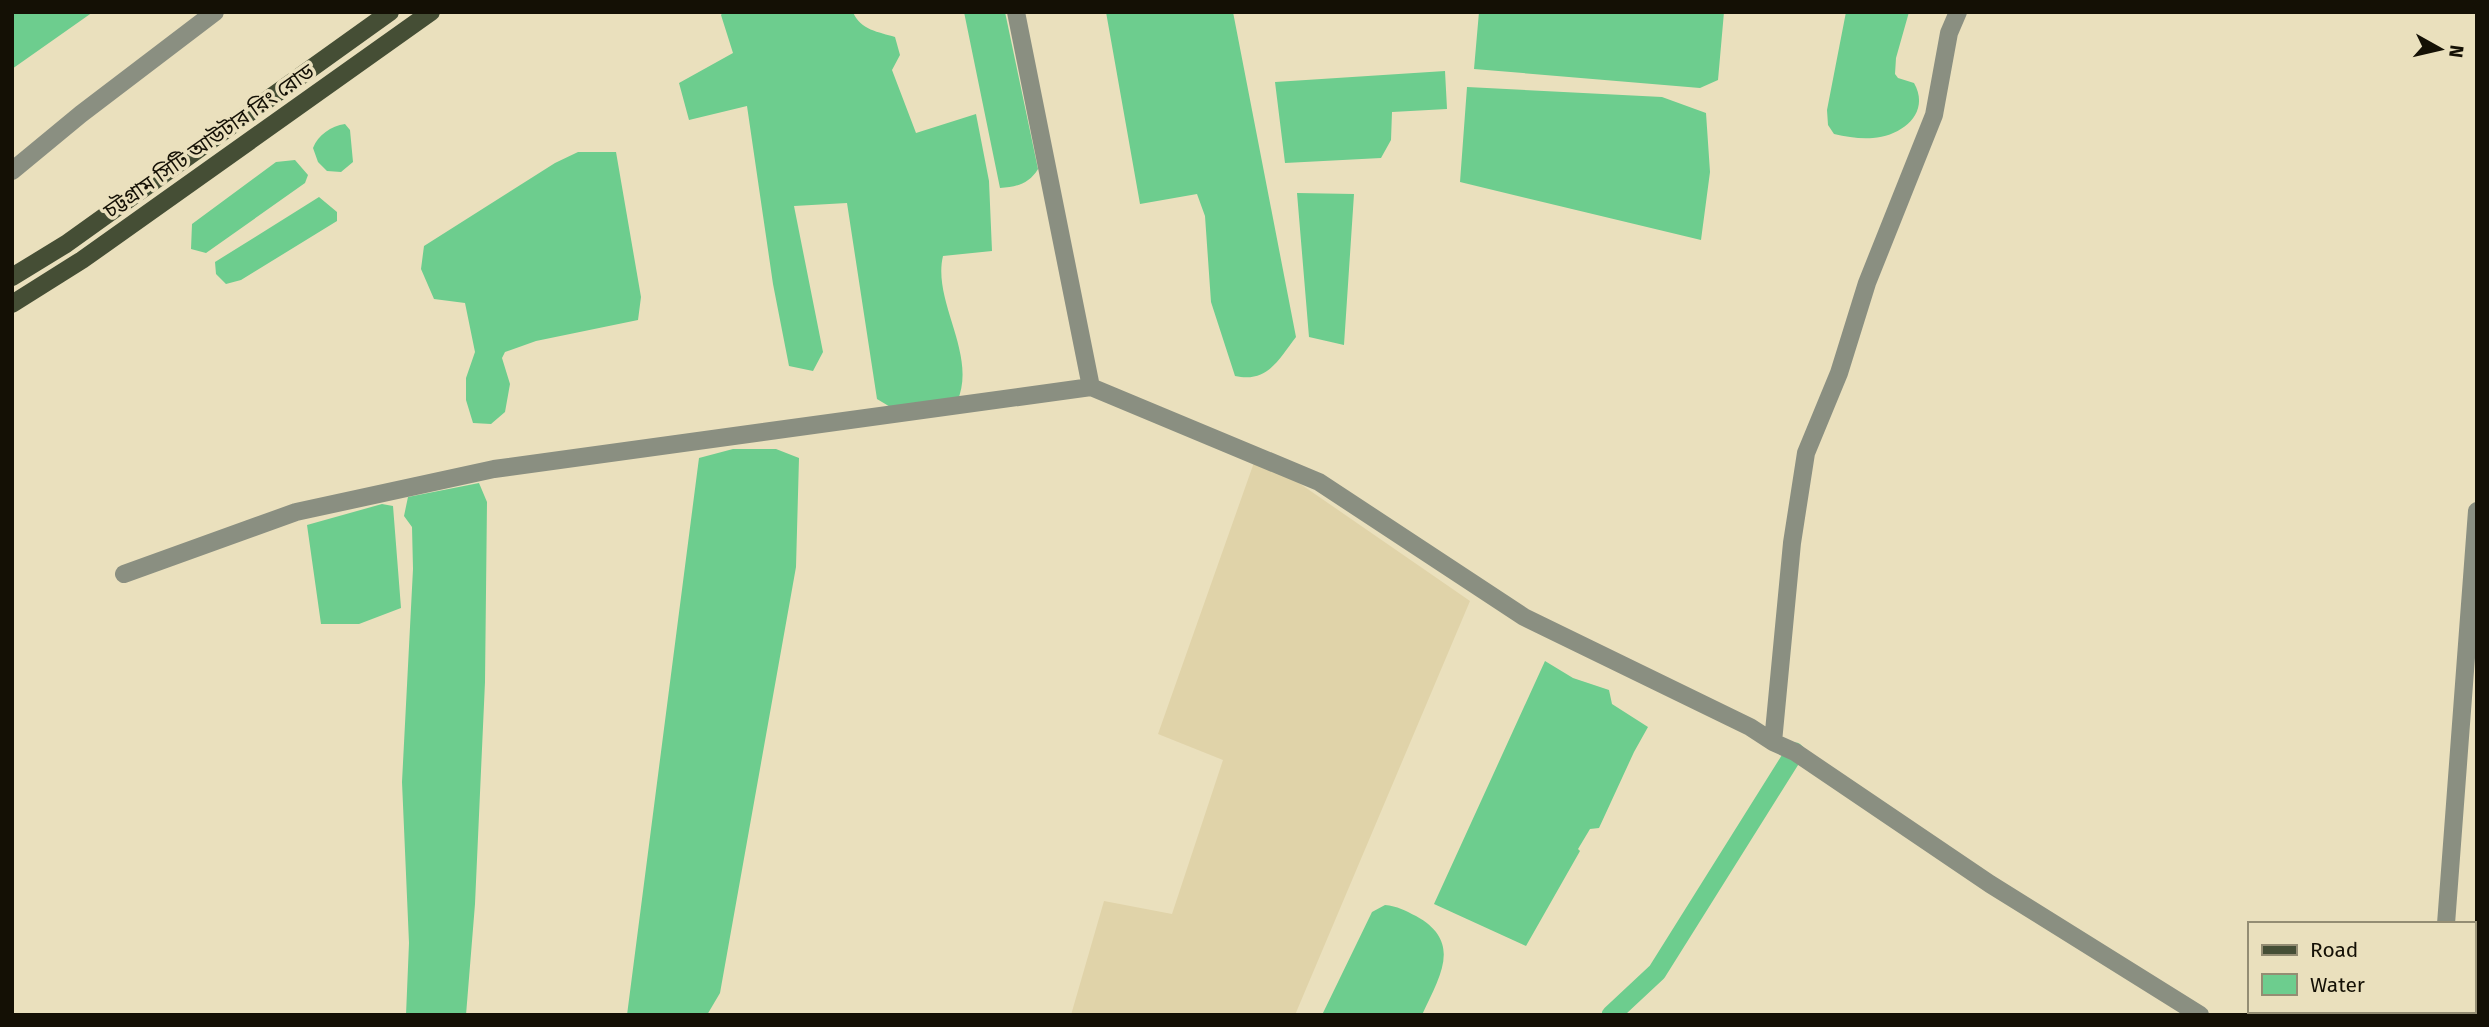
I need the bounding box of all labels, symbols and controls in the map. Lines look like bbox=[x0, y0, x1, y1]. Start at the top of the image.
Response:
north arrow bbox=[2405, 14, 2475, 84]
text: N bbox=[2444, 43, 2469, 59]
street label: চট্টগ্রাম সিটি আউটার রিং রোড bbox=[98, 58, 320, 224]
legend bbox=[2248, 922, 2475, 1013]
text: Road bbox=[2310, 937, 2358, 963]
text: Water bbox=[2310, 972, 2365, 998]

